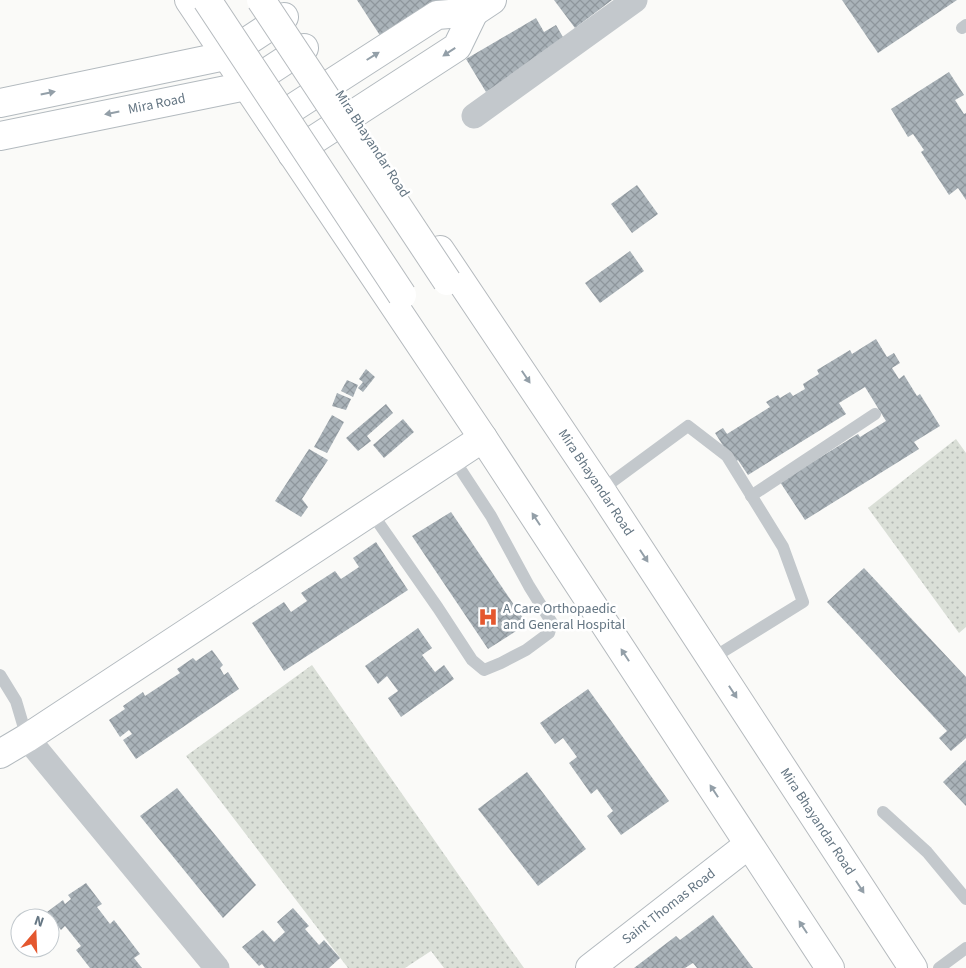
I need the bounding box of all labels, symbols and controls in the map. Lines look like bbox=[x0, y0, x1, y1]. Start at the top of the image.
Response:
one-way arrow bbox=[442, 47, 455, 57]
one-way arrow bbox=[366, 51, 379, 60]
street label: Mira Bhayandar Road bbox=[330, 86, 414, 202]
one-way arrow bbox=[40, 89, 55, 97]
street label: Mira Road bbox=[126, 89, 187, 120]
one-way arrow bbox=[104, 110, 120, 118]
one-way arrow bbox=[521, 370, 531, 384]
street label: Mira Bhayandar Road bbox=[553, 425, 638, 540]
one-way arrow bbox=[531, 513, 541, 526]
one-way arrow bbox=[640, 549, 649, 563]
place label: A Care Orthopaedic and General Hospital bbox=[503, 599, 626, 635]
hospital icon: A Care Orthopaedic and General Hospital bbox=[477, 606, 499, 628]
one-way arrow bbox=[620, 648, 630, 662]
one-way arrow bbox=[728, 686, 738, 699]
street label: Mira Bhayandar Road bbox=[775, 764, 860, 879]
one-way arrow bbox=[709, 785, 718, 798]
street label: Saint Thomas Road bbox=[618, 864, 720, 949]
one-way arrow bbox=[855, 881, 865, 894]
north arrow bbox=[10, 908, 60, 958]
text: N bbox=[31, 911, 47, 933]
one-way arrow bbox=[798, 921, 807, 934]

